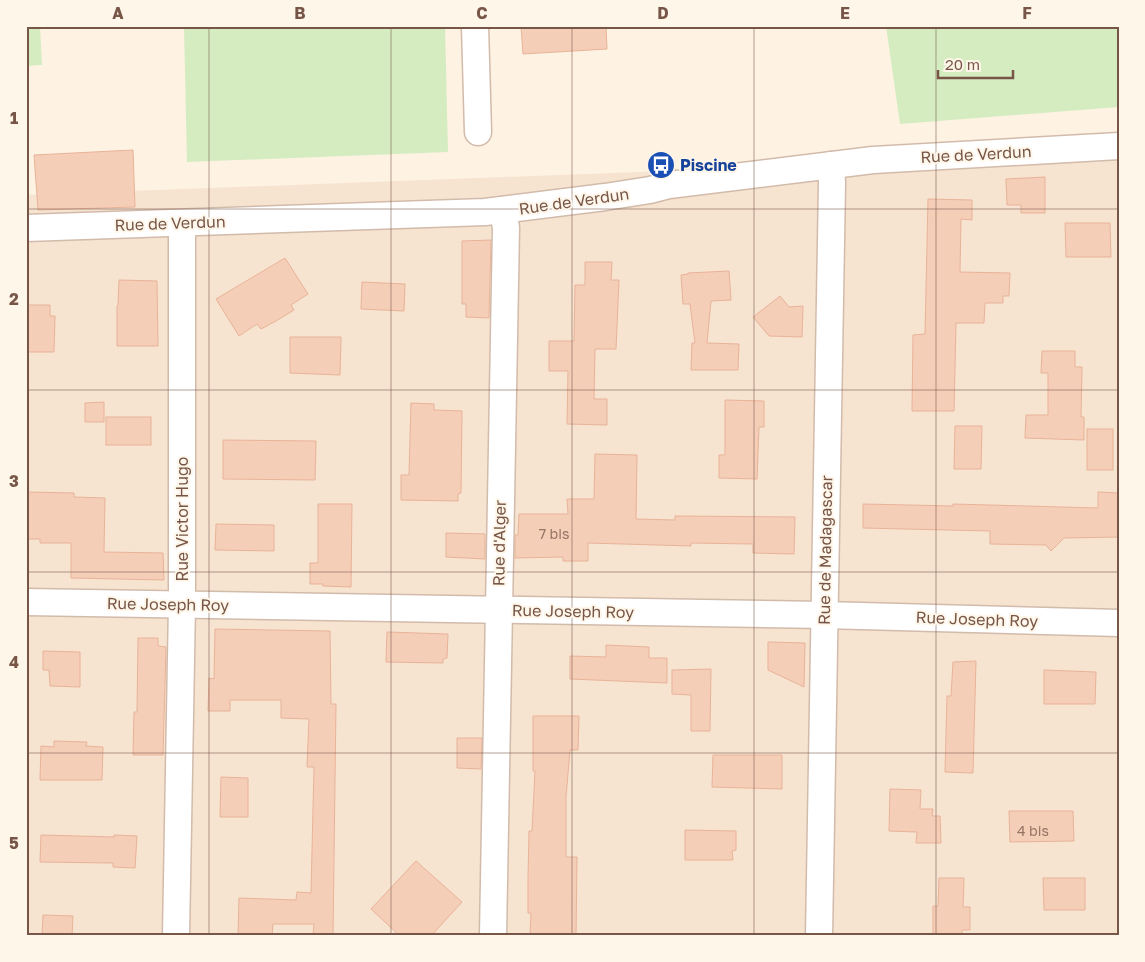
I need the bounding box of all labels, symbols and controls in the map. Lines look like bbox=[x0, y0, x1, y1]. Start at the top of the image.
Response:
text: A bbox=[112, 3, 124, 23]
text: B bbox=[294, 3, 306, 23]
text: C bbox=[476, 3, 488, 23]
text: D bbox=[657, 3, 669, 23]
text: E bbox=[840, 3, 850, 23]
text: F bbox=[1022, 3, 1032, 23]
scale bar bbox=[938, 48, 1012, 80]
text: 20 m bbox=[945, 55, 980, 73]
text: 1 bbox=[10, 108, 18, 128]
street label: Rue de Verdun bbox=[920, 141, 1032, 167]
bus stop icon: Piscine bbox=[646, 150, 676, 180]
place label: Piscine bbox=[680, 155, 737, 175]
street label: Rue de Verdun bbox=[518, 183, 630, 219]
street label: Rue de Verdun bbox=[114, 211, 226, 235]
text: 2 bbox=[9, 289, 19, 309]
street label: Rue Victor Hugo bbox=[172, 457, 192, 581]
text: 3 bbox=[9, 471, 19, 491]
street label: Rue de Madagascar bbox=[814, 475, 836, 625]
street label: Rue d'Alger bbox=[488, 500, 510, 586]
house number: 7 bis bbox=[539, 525, 569, 542]
street label: Rue Joseph Roy bbox=[107, 593, 229, 615]
street label: Rue Joseph Roy bbox=[512, 600, 634, 622]
street label: Rue Joseph Roy bbox=[915, 607, 1039, 631]
text: 4 bbox=[9, 652, 19, 672]
house number: 4 bis bbox=[1017, 822, 1049, 839]
text: 5 bbox=[9, 833, 19, 853]

